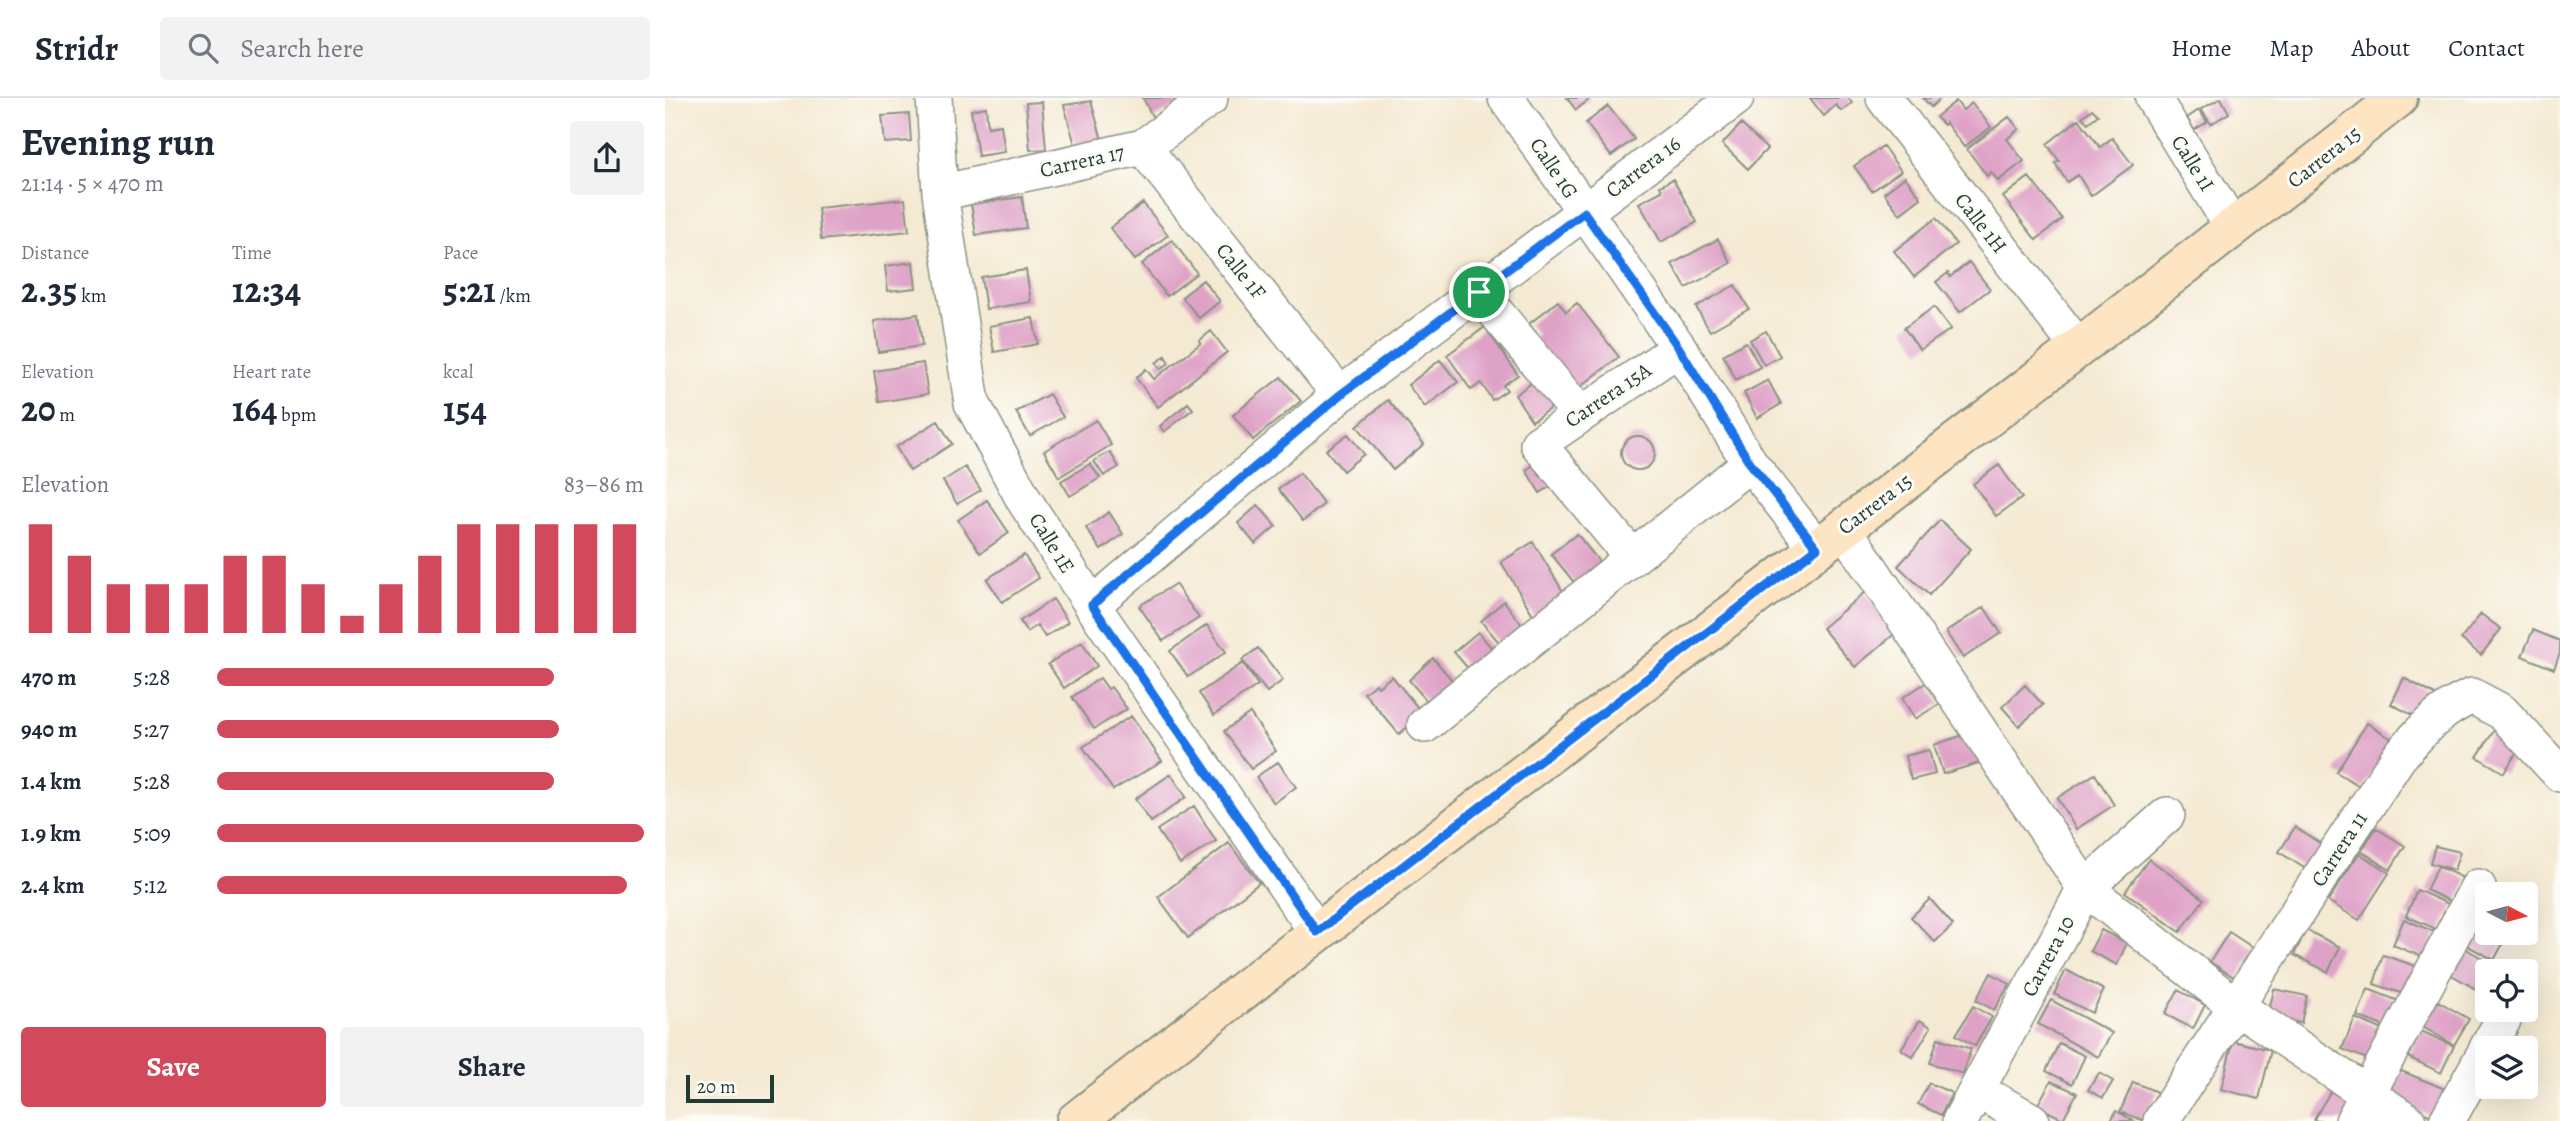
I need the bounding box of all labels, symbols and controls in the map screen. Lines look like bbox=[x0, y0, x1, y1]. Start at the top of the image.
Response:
search box bbox=[160, 17, 650, 80]
text: Stridr bbox=[35, 26, 118, 71]
icon: search bbox=[184, 29, 222, 67]
text: Search here bbox=[240, 31, 364, 66]
text: Home bbox=[2171, 32, 2232, 64]
text: Map bbox=[2270, 32, 2314, 64]
text: About bbox=[2352, 32, 2410, 64]
text: Contact bbox=[2448, 32, 2525, 64]
text: Evening run bbox=[21, 116, 215, 168]
street label: Carrera 15 bbox=[2281, 119, 2367, 195]
button: share bbox=[570, 121, 644, 195]
street label: Calle 1I bbox=[2165, 129, 2221, 197]
street label: Carrera 16 bbox=[1600, 130, 1686, 204]
street label: Calle 1G bbox=[1523, 132, 1585, 204]
street label: Carrera 17 bbox=[1037, 138, 1127, 184]
text: 21:14 · 5 × 470 m bbox=[21, 168, 164, 199]
street label: Calle 1H bbox=[1948, 187, 2014, 259]
street label: Calle 1F bbox=[1210, 237, 1272, 305]
text: Distance bbox=[21, 240, 89, 266]
text: Time bbox=[232, 240, 271, 266]
text: Pace bbox=[443, 240, 478, 266]
pin bbox=[1449, 262, 1509, 322]
text: 2.35 bbox=[21, 266, 78, 314]
text: 12:34 bbox=[232, 266, 301, 314]
text: 5:21 bbox=[443, 266, 496, 314]
icon: arrive bbox=[1460, 273, 1498, 311]
text: km bbox=[78, 283, 107, 309]
text: /km bbox=[496, 283, 531, 309]
street label: Carrera 15A bbox=[1559, 355, 1657, 434]
text: Elevation bbox=[21, 359, 94, 385]
text: Heart rate bbox=[232, 359, 311, 385]
text: kcal bbox=[443, 359, 473, 385]
text: 20 bbox=[21, 385, 56, 433]
text: 164 bbox=[232, 385, 277, 433]
text: 154 bbox=[443, 385, 487, 433]
text: m bbox=[56, 402, 75, 428]
text: bpm bbox=[277, 402, 317, 428]
street label: Carrera 15 bbox=[1832, 467, 1918, 541]
text: Elevation bbox=[21, 469, 109, 500]
text: 83–86 m bbox=[564, 469, 644, 500]
street label: Calle 1E bbox=[1023, 507, 1081, 579]
text: 470 m bbox=[21, 662, 76, 693]
text: 5:28 bbox=[133, 662, 170, 693]
text: 940 m bbox=[21, 714, 77, 745]
text: 5:27 bbox=[133, 714, 169, 745]
text: 1.4 km bbox=[21, 766, 82, 797]
text: 5:28 bbox=[133, 766, 170, 797]
street label: Carrera 11 bbox=[2304, 806, 2374, 892]
text: 1.9 km bbox=[21, 818, 81, 849]
text: 5:09 bbox=[133, 818, 171, 849]
text: 2.4 km bbox=[21, 870, 84, 901]
text: 5:12 bbox=[133, 870, 167, 901]
north arrow bbox=[2475, 882, 2537, 945]
map controls bbox=[2475, 882, 2538, 1099]
street label: Carrera 10 bbox=[2015, 910, 2081, 1002]
button: locate bbox=[2475, 959, 2538, 1022]
button: Save bbox=[21, 1027, 326, 1107]
button: Share bbox=[340, 1027, 644, 1107]
button: layers bbox=[2475, 1036, 2538, 1099]
scale bar bbox=[686, 1072, 773, 1104]
text: 20 m bbox=[697, 1074, 736, 1100]

